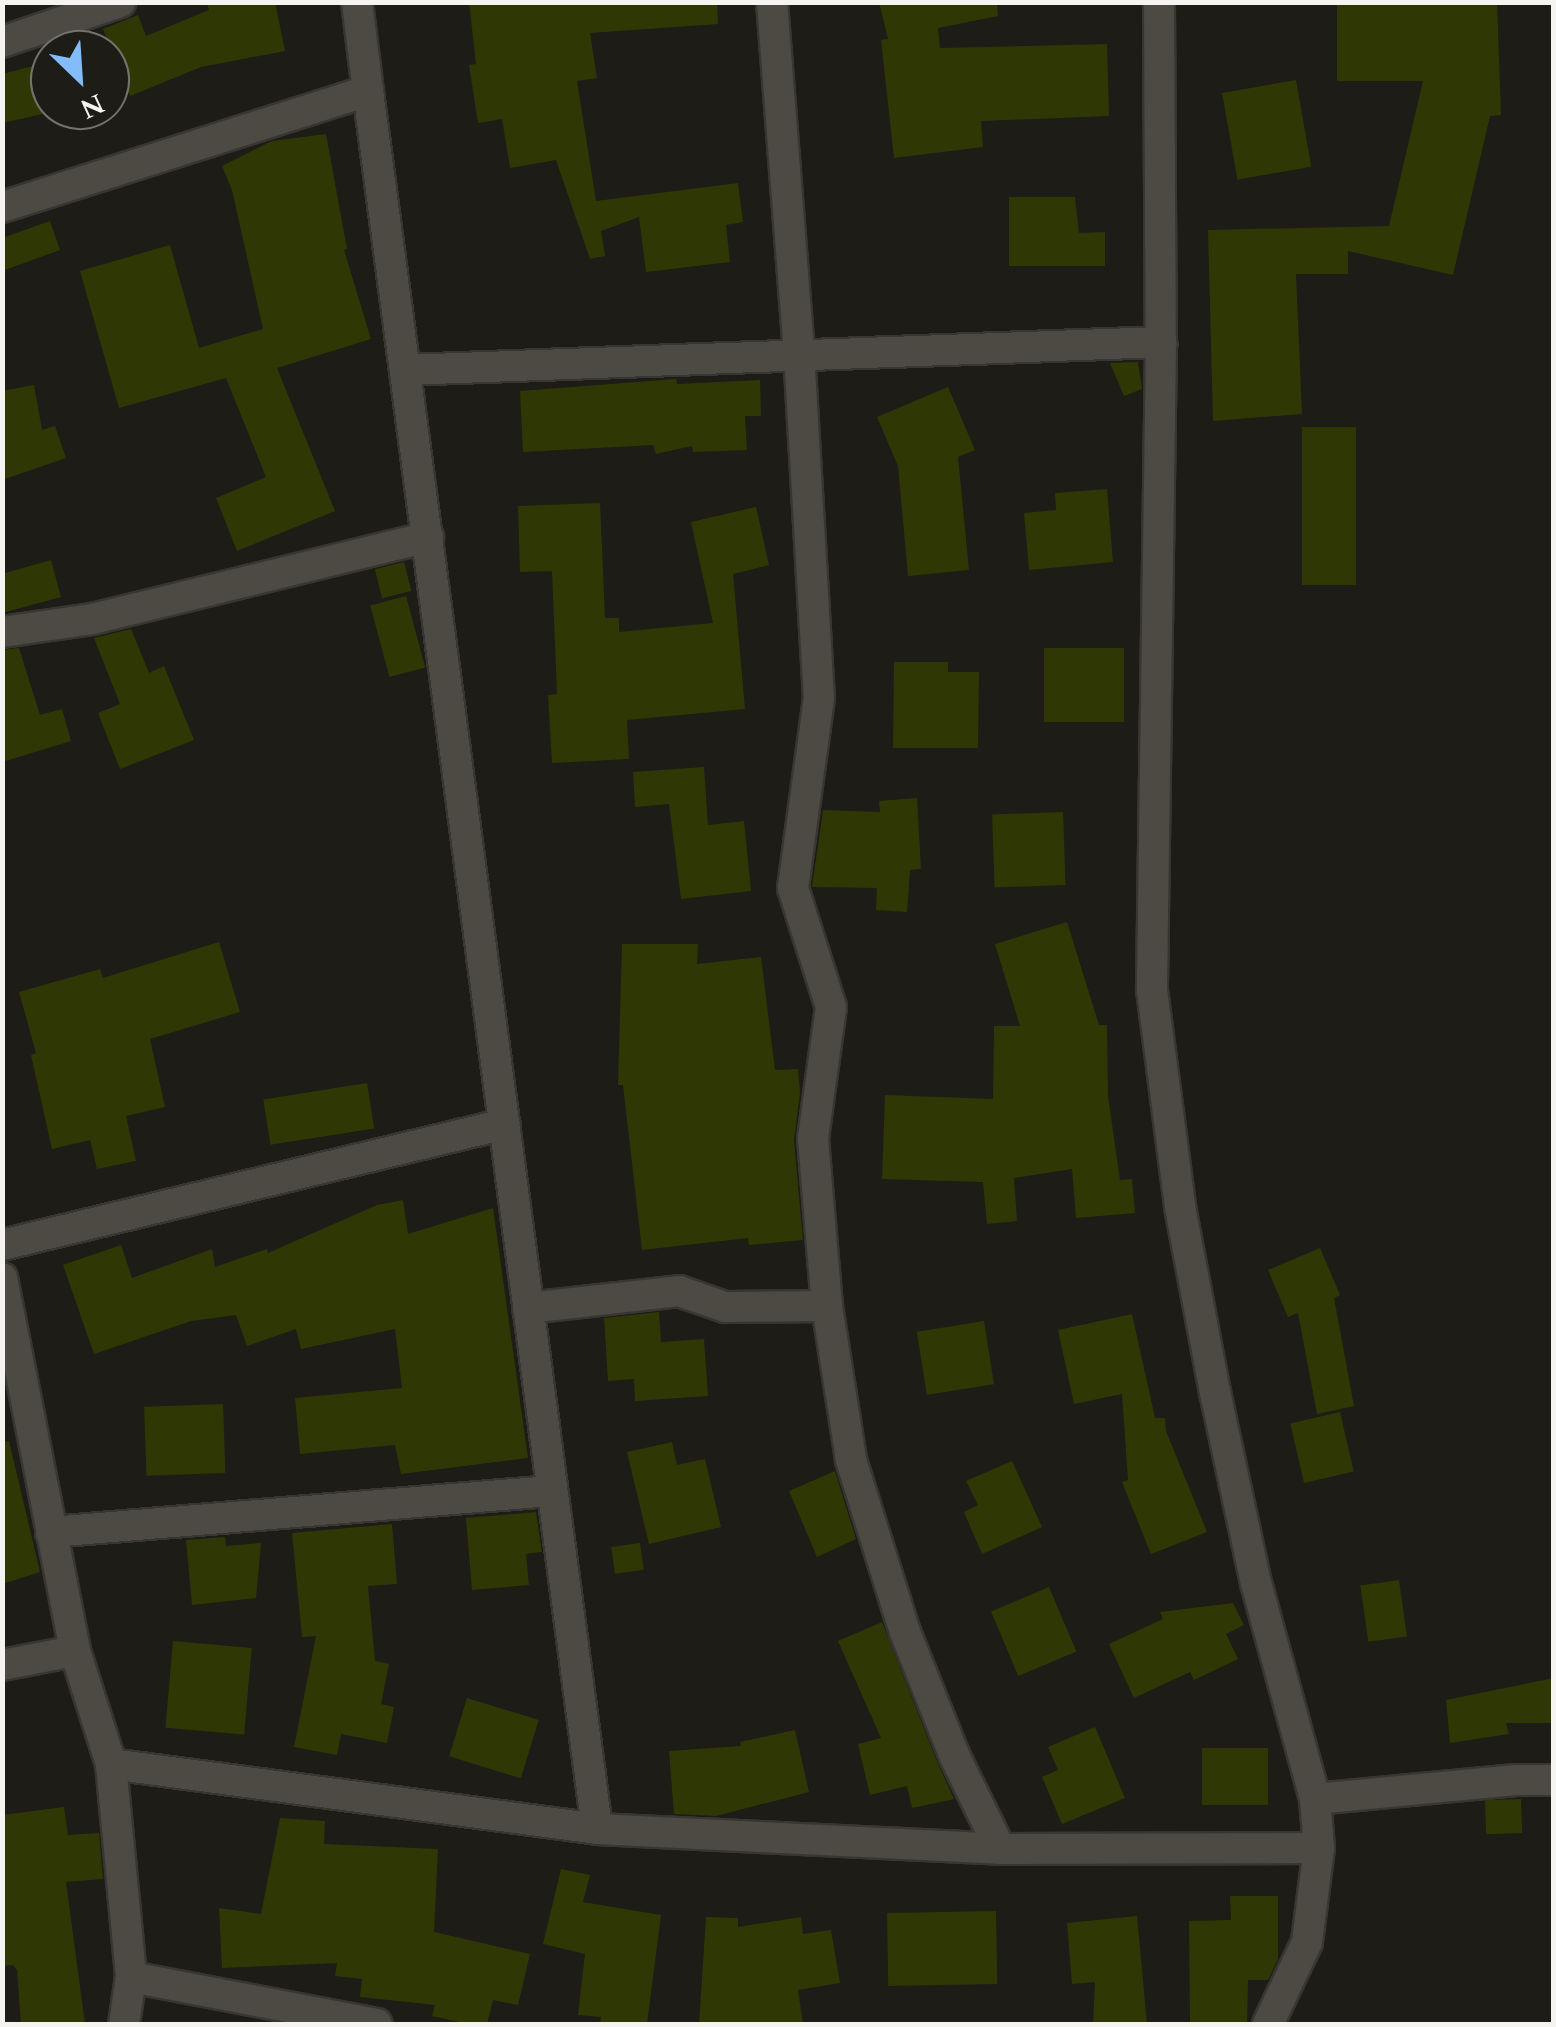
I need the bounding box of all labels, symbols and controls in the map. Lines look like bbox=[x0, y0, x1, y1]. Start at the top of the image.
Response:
north arrow bbox=[30, 30, 130, 130]
text: N bbox=[73, 82, 111, 130]

